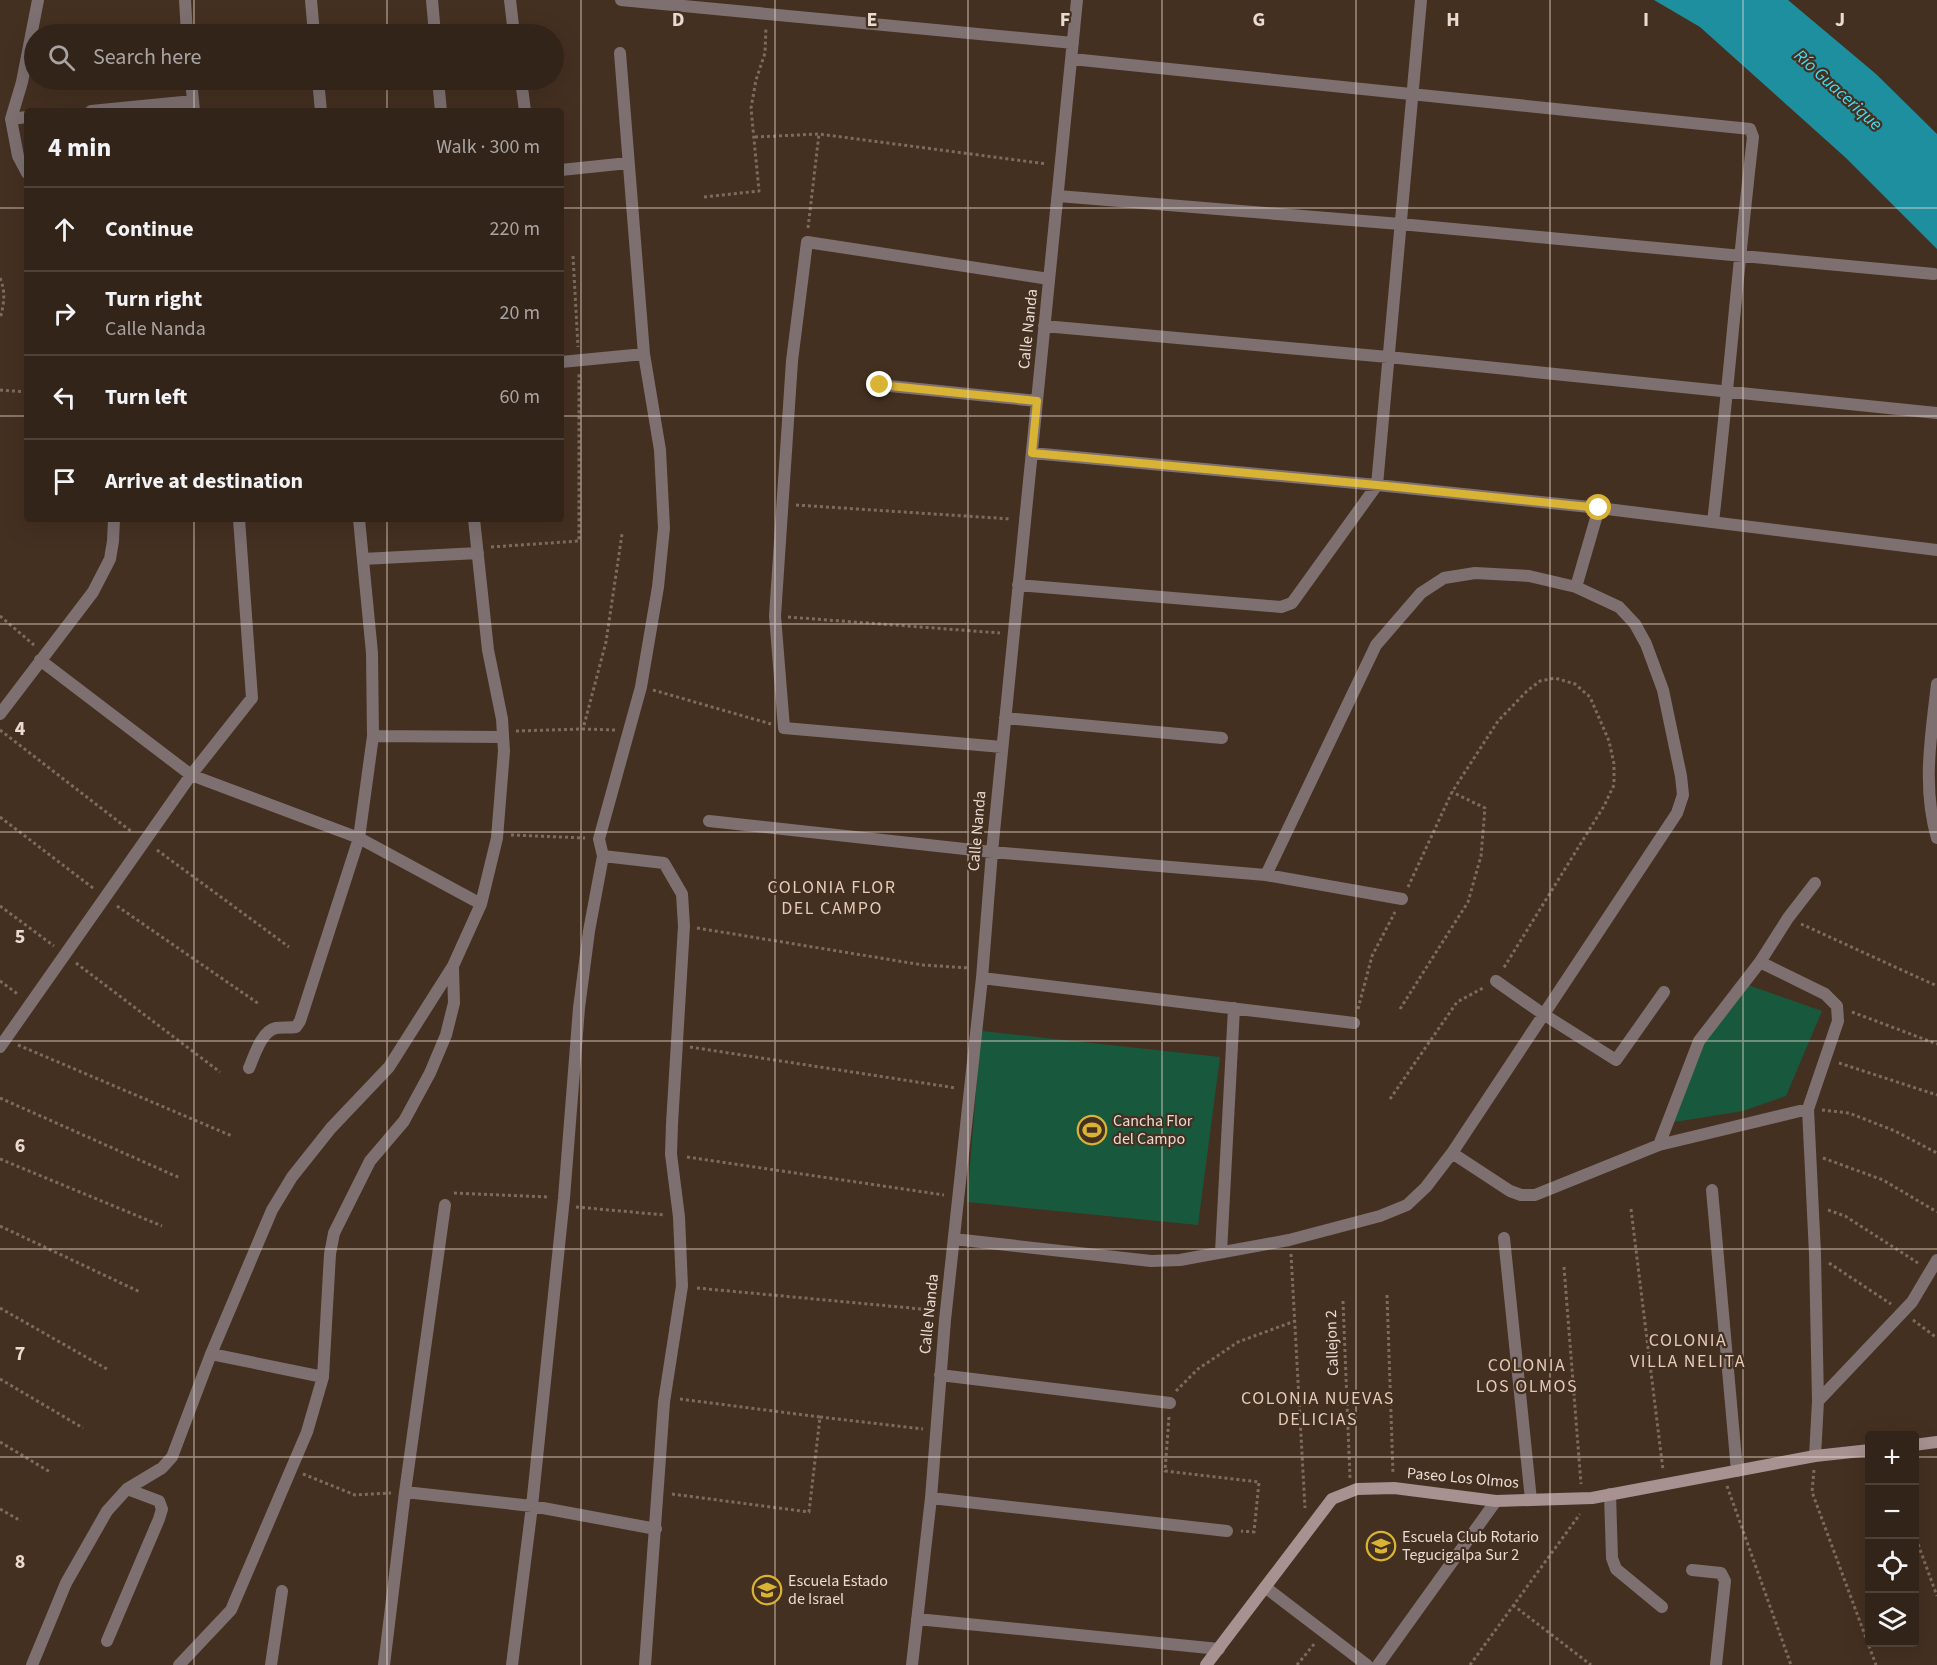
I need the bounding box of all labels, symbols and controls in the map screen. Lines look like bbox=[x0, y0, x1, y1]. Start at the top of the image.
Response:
text: D bbox=[672, 6, 684, 34]
text: E bbox=[867, 6, 877, 34]
text: F bbox=[1060, 6, 1070, 34]
text: G bbox=[1253, 6, 1265, 34]
text: H bbox=[1446, 6, 1460, 34]
text: I bbox=[1643, 6, 1649, 34]
text: J bbox=[1835, 6, 1845, 34]
search box bbox=[24, 24, 564, 90]
icon: search bbox=[45, 41, 78, 74]
text: Search here bbox=[93, 41, 201, 73]
water label: Río Guacerique bbox=[1788, 44, 1888, 137]
text: 4 min bbox=[48, 129, 111, 166]
text: Walk · 300 m bbox=[436, 133, 540, 161]
icon: ahead bbox=[48, 213, 81, 246]
text: Continue bbox=[105, 213, 194, 245]
text: 220 m bbox=[490, 215, 540, 243]
text: Turn right bbox=[105, 283, 202, 315]
street label: Calle Nanda bbox=[1013, 288, 1043, 370]
icon: right bbox=[48, 297, 81, 330]
text: 20 m bbox=[500, 299, 540, 327]
text: Calle Nanda bbox=[105, 315, 206, 343]
route end bbox=[866, 371, 892, 397]
icon: left bbox=[48, 381, 81, 414]
text: Turn left bbox=[105, 381, 187, 413]
text: 60 m bbox=[500, 383, 540, 411]
icon: arrive bbox=[48, 465, 81, 498]
text: Arrive at destination bbox=[105, 465, 303, 497]
route start bbox=[1585, 494, 1611, 520]
text: 4 bbox=[15, 715, 26, 743]
street label: Calle Nanda bbox=[963, 790, 991, 872]
district label: COLONIA FLOR DEL CAMPO bbox=[767, 875, 897, 921]
text: 5 bbox=[15, 923, 25, 951]
place label: Cancha Flor del Campo bbox=[1113, 1110, 1193, 1150]
sports icon: Cancha Flor del Campo bbox=[1076, 1114, 1108, 1146]
text: 6 bbox=[15, 1132, 25, 1160]
street label: Calle Nanda bbox=[914, 1273, 944, 1355]
street label: Callejon 2 bbox=[1320, 1310, 1344, 1376]
district label: COLONIA VILLA NELITA bbox=[1630, 1328, 1746, 1374]
text: 7 bbox=[15, 1340, 25, 1368]
district label: COLONIA LOS OLMOS bbox=[1476, 1353, 1578, 1399]
district label: COLONIA NUEVAS DELICIAS bbox=[1241, 1386, 1395, 1432]
map controls bbox=[1865, 1431, 1919, 1647]
button: + bbox=[1865, 1431, 1919, 1485]
street label: Paseo Los Olmos bbox=[1406, 1462, 1520, 1494]
button: − bbox=[1865, 1485, 1919, 1539]
place label: Escuela Club Rotario Tegucigalpa Sur 2 bbox=[1402, 1526, 1539, 1566]
school or university icon: Escuela Club Rotario Tegucigalpa Sur 2 bbox=[1365, 1530, 1397, 1562]
button: locate bbox=[1865, 1539, 1919, 1593]
text: 8 bbox=[15, 1548, 25, 1576]
place label: Escuela Estado de Israel bbox=[788, 1570, 888, 1610]
school or university icon: Escuela Estado de Israel bbox=[751, 1574, 783, 1606]
button: layers bbox=[1865, 1593, 1919, 1647]

